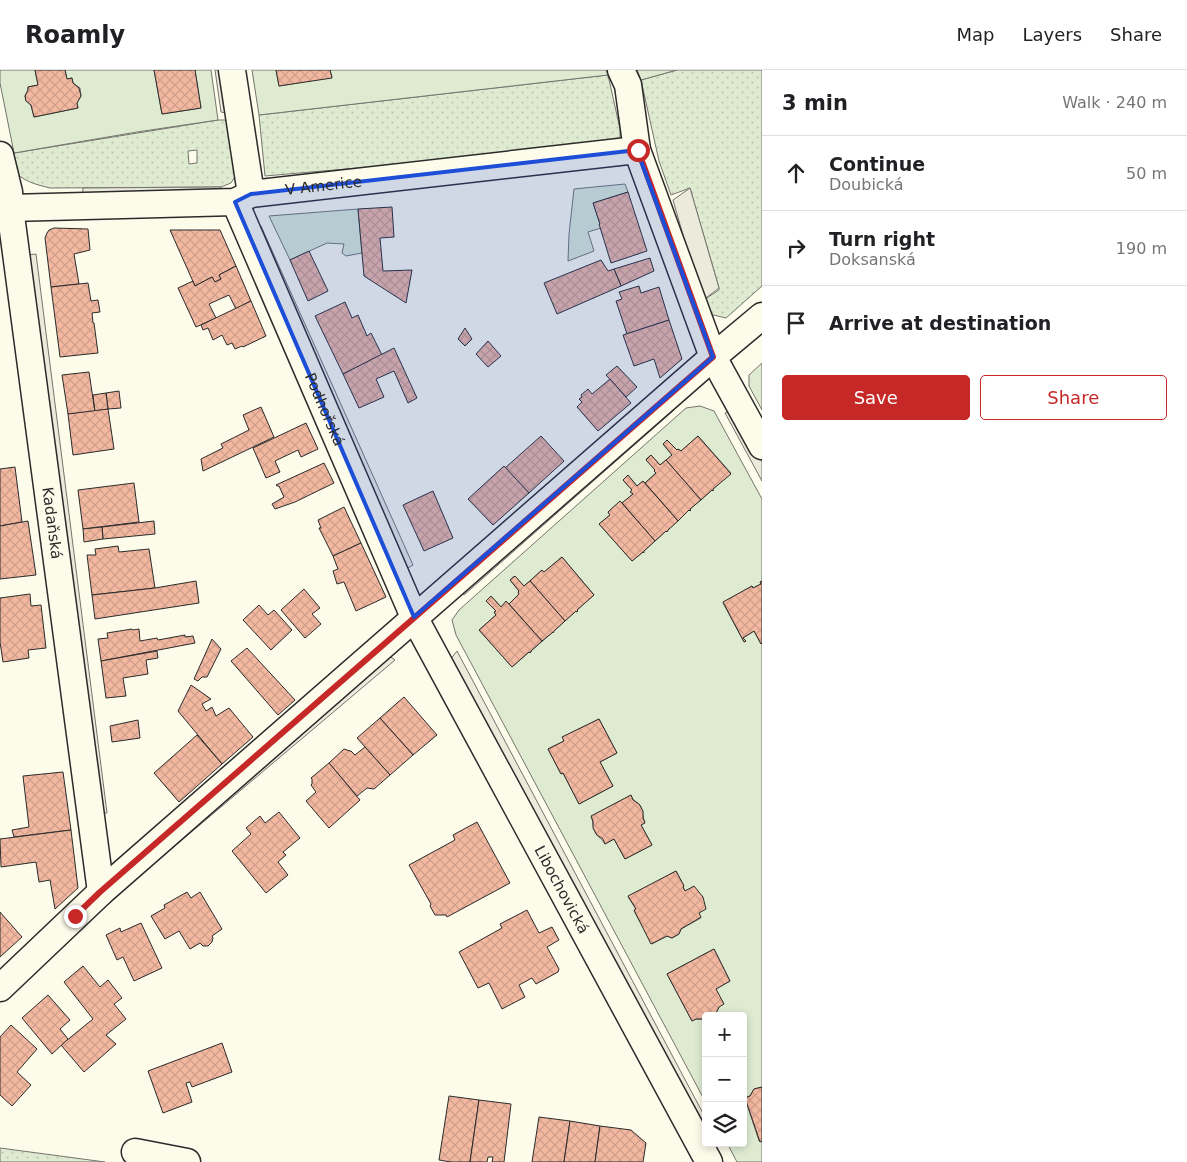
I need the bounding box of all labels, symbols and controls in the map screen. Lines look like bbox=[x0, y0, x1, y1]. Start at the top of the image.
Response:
text: Roamly bbox=[25, 21, 125, 49]
text: Map bbox=[956, 24, 994, 45]
text: Layers bbox=[1022, 24, 1082, 45]
text: Share bbox=[1110, 24, 1162, 45]
text: 3 min bbox=[782, 91, 848, 115]
text: Walk · 240 m bbox=[1062, 93, 1167, 112]
route start bbox=[627, 139, 650, 162]
text: Continue bbox=[829, 153, 925, 175]
icon: ahead bbox=[782, 159, 810, 187]
text: 50 m bbox=[1126, 164, 1167, 183]
street label: V Americe bbox=[284, 172, 363, 199]
text: Doubická bbox=[829, 175, 903, 194]
text: Turn right bbox=[829, 228, 935, 250]
icon: right bbox=[782, 234, 810, 262]
text: 190 m bbox=[1116, 239, 1167, 258]
text: Doksanská bbox=[829, 250, 916, 269]
icon: arrive bbox=[782, 309, 810, 337]
text: Arrive at destination bbox=[829, 312, 1051, 334]
street label: Podhořská bbox=[301, 370, 348, 449]
button: Save bbox=[782, 375, 970, 420]
button: Share bbox=[980, 375, 1167, 420]
street label: Kadaňská bbox=[38, 486, 66, 560]
street label: Libochovická bbox=[531, 843, 593, 937]
route end bbox=[64, 905, 87, 928]
map controls bbox=[702, 1012, 747, 1147]
button: + bbox=[702, 1012, 747, 1057]
button: − bbox=[702, 1057, 747, 1102]
button: layers bbox=[702, 1102, 747, 1147]

